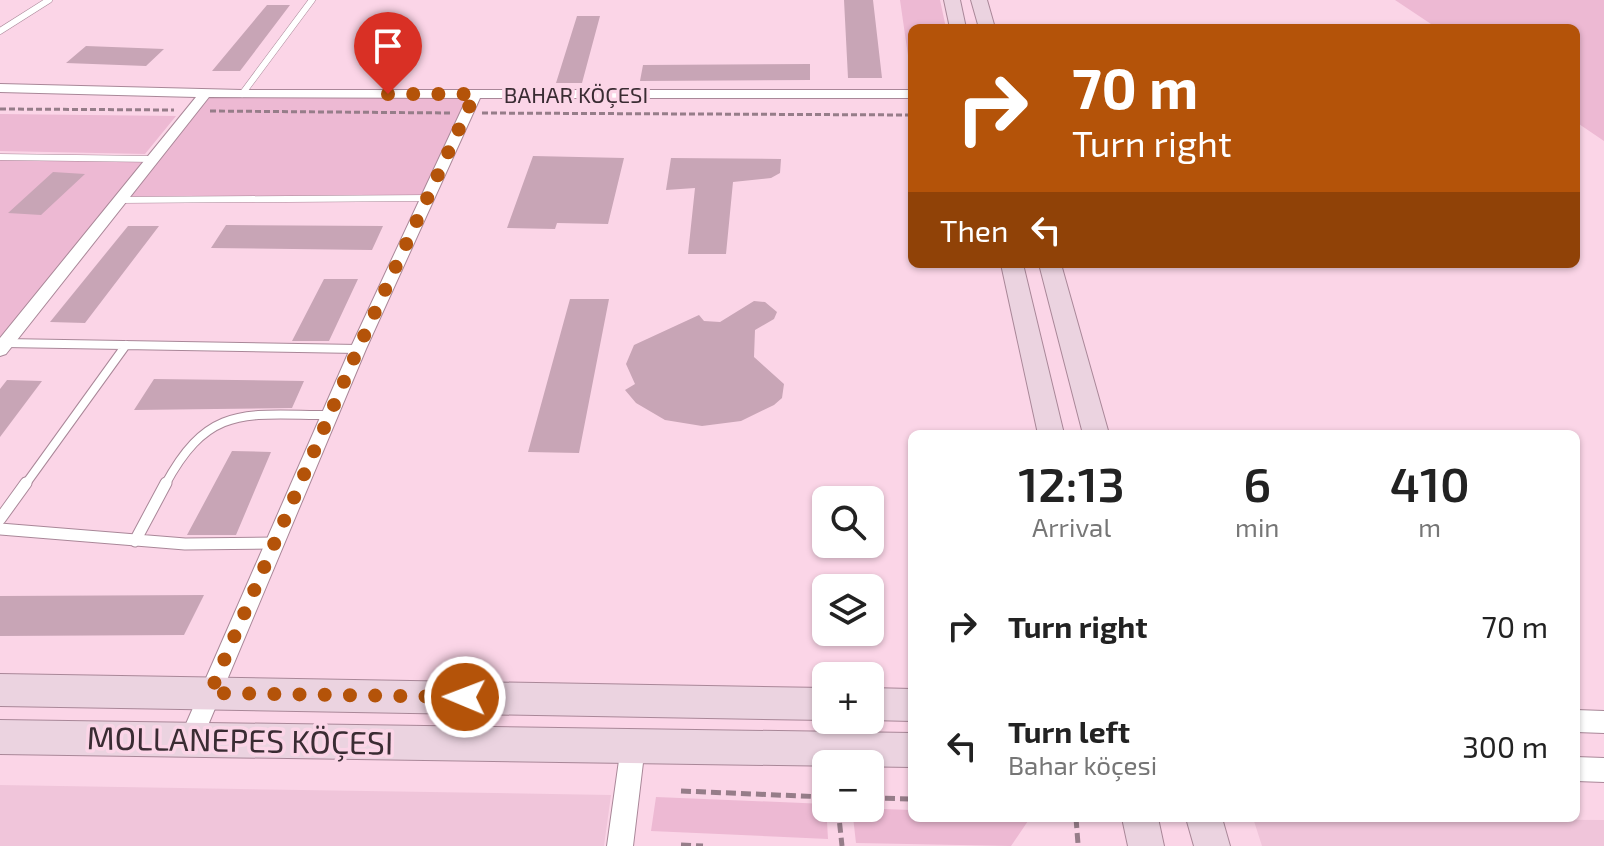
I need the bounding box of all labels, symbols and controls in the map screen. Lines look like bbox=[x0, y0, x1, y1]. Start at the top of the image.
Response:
pin bbox=[354, 12, 422, 94]
icon: arrive bbox=[366, 24, 410, 68]
text: 70 m bbox=[1072, 53, 1198, 120]
icon: right bbox=[940, 56, 1044, 160]
street label: BAHAR KÖÇESI bbox=[504, 81, 648, 109]
text: Turn right bbox=[1072, 121, 1232, 164]
icon: left bbox=[1024, 208, 1068, 252]
text: Then bbox=[940, 212, 1008, 248]
text: 12:13 bbox=[1018, 454, 1125, 512]
text: 6 bbox=[1243, 454, 1271, 512]
text: 410 bbox=[1390, 454, 1470, 512]
map controls bbox=[812, 486, 884, 822]
button: search bbox=[812, 486, 884, 558]
text: Arrival bbox=[1032, 511, 1111, 542]
text: min bbox=[1235, 511, 1279, 542]
text: m bbox=[1418, 511, 1441, 542]
button: layers bbox=[812, 574, 884, 646]
icon: right bbox=[940, 604, 984, 648]
text: Turn right bbox=[1008, 608, 1148, 644]
text: 70 m bbox=[1482, 608, 1548, 644]
position arrow bbox=[423, 655, 507, 739]
button: + bbox=[812, 662, 884, 734]
text: Turn left bbox=[1008, 713, 1130, 749]
street label: MOLLANEPES KÖÇESI bbox=[86, 717, 394, 763]
icon: left bbox=[940, 724, 984, 768]
text: 300 m bbox=[1462, 728, 1548, 764]
text: Bahar köçesi bbox=[1008, 749, 1157, 780]
button: − bbox=[812, 750, 884, 822]

